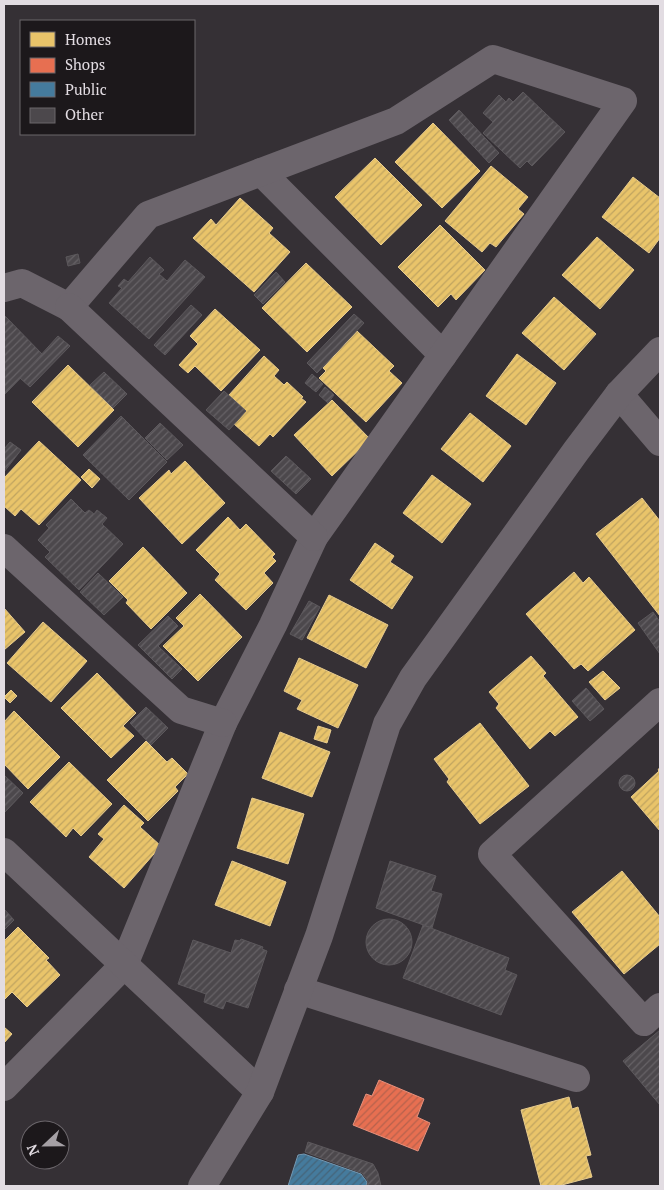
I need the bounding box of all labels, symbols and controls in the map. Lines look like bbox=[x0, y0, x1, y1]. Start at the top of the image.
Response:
legend bbox=[20, 20, 195, 135]
text: Homes bbox=[65, 29, 111, 49]
text: Shops bbox=[65, 54, 105, 74]
text: Public bbox=[65, 79, 107, 99]
text: Other bbox=[65, 104, 104, 124]
north arrow bbox=[20, 1120, 70, 1170]
text: N bbox=[22, 1141, 43, 1159]

